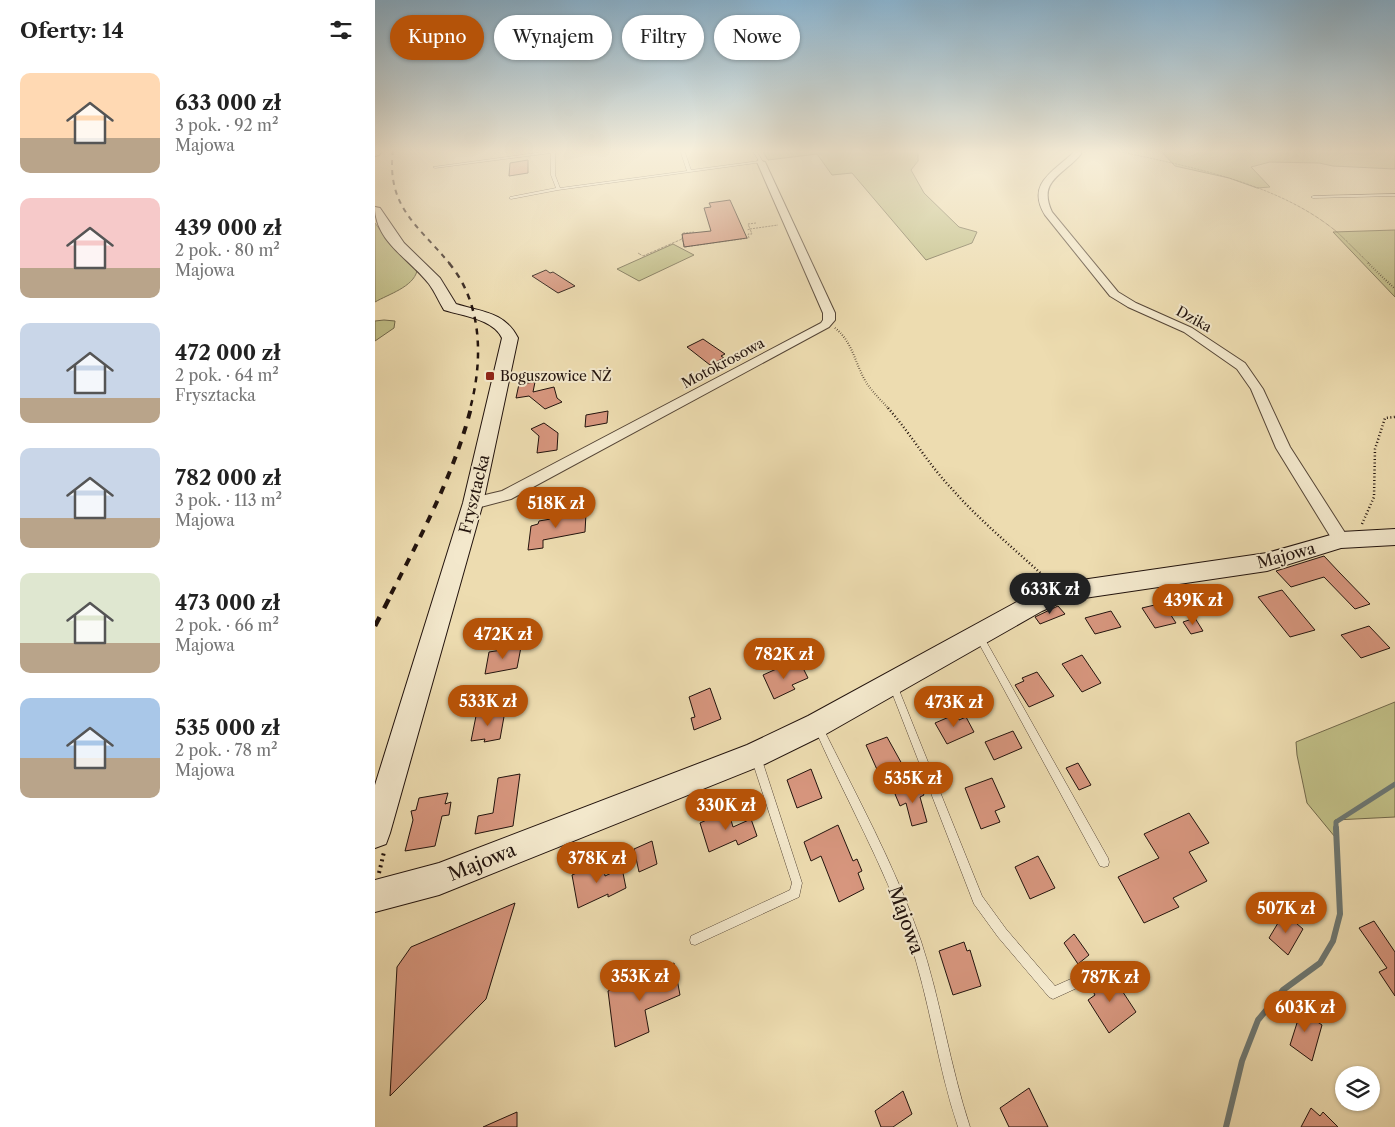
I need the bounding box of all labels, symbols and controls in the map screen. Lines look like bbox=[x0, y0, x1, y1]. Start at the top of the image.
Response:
chip: Kupno bbox=[390, 15, 484, 60]
chip: Wynajem bbox=[494, 15, 612, 60]
chip: Filtry bbox=[622, 15, 704, 60]
chip: Nowe bbox=[714, 15, 800, 60]
icon: filters bbox=[327, 16, 355, 44]
text: Oferty: 14 bbox=[20, 18, 124, 43]
text: 633 000 zł bbox=[175, 90, 281, 115]
icon: home bbox=[60, 93, 120, 153]
text: 3 pok. · 92 m² bbox=[175, 115, 278, 135]
text: Majowa bbox=[175, 135, 235, 155]
text: 439 000 zł bbox=[175, 215, 282, 240]
icon: home bbox=[60, 218, 120, 278]
text: 2 pok. · 80 m² bbox=[175, 240, 280, 260]
text: Majowa bbox=[175, 260, 235, 280]
street label: Dzika bbox=[1173, 302, 1216, 336]
street label: Motokrosowa bbox=[679, 333, 768, 392]
text: 472 000 zł bbox=[175, 340, 281, 365]
icon: home bbox=[60, 343, 120, 403]
text: 2 pok. · 64 m² bbox=[175, 365, 279, 385]
place label: Boguszowice NŻ bbox=[500, 367, 612, 385]
marker: Boguszowice NŻ bbox=[484, 370, 496, 382]
text: Frysztacka bbox=[175, 385, 256, 405]
street label: Frysztacka bbox=[455, 452, 494, 536]
text: 782 000 zł bbox=[175, 465, 281, 490]
icon: home bbox=[60, 468, 120, 528]
pin: 518K zł bbox=[510, 486, 602, 529]
text: 3 pok. · 113 m² bbox=[175, 490, 282, 510]
text: 518K zł bbox=[527, 493, 585, 513]
text: Majowa bbox=[175, 510, 235, 530]
street label: Majowa bbox=[1255, 537, 1318, 572]
pin: 633K zł bbox=[1004, 572, 1096, 615]
text: 633K zł bbox=[1021, 579, 1079, 599]
pin: 439K zł bbox=[1147, 584, 1239, 626]
text: 473 000 zł bbox=[175, 590, 280, 615]
text: 439K zł bbox=[1163, 590, 1223, 610]
icon: home bbox=[60, 593, 120, 653]
text: 2 pok. · 66 m² bbox=[175, 615, 279, 635]
pin: 472K zł bbox=[457, 618, 549, 660]
text: 472K zł bbox=[474, 624, 532, 644]
text: Majowa bbox=[175, 635, 235, 655]
pin: 782K zł bbox=[738, 638, 830, 680]
text: 782K zł bbox=[755, 644, 813, 664]
pin: 533K zł bbox=[442, 684, 534, 727]
pin: 473K zł bbox=[908, 686, 1000, 728]
text: 533K zł bbox=[459, 691, 517, 711]
text: 473K zł bbox=[925, 692, 983, 712]
text: 535 000 zł bbox=[175, 715, 280, 740]
icon: home bbox=[60, 718, 120, 778]
text: 2 pok. · 78 m² bbox=[175, 740, 278, 760]
text: Majowa bbox=[175, 760, 235, 780]
pin: 535K zł bbox=[867, 762, 959, 804]
text: 535K zł bbox=[884, 768, 942, 788]
pin: 330K zł bbox=[680, 788, 772, 831]
text: 330K zł bbox=[696, 795, 756, 815]
street label: Majowa bbox=[445, 838, 519, 886]
pin: 378K zł bbox=[551, 842, 643, 884]
text: 378K zł bbox=[568, 848, 626, 868]
street label: Majowa bbox=[883, 883, 929, 957]
pin: 507K zł bbox=[1240, 892, 1332, 934]
text: 507K zł bbox=[1257, 898, 1315, 918]
pin: 353K zł bbox=[594, 960, 686, 1002]
pin: 787K zł bbox=[1064, 960, 1156, 1003]
text: 353K zł bbox=[611, 966, 669, 986]
text: 787K zł bbox=[1081, 967, 1139, 987]
pin: 603K zł bbox=[1259, 990, 1351, 1033]
text: 603K zł bbox=[1275, 997, 1335, 1017]
map controls bbox=[1335, 1066, 1380, 1111]
button: layers bbox=[1335, 1066, 1380, 1111]

